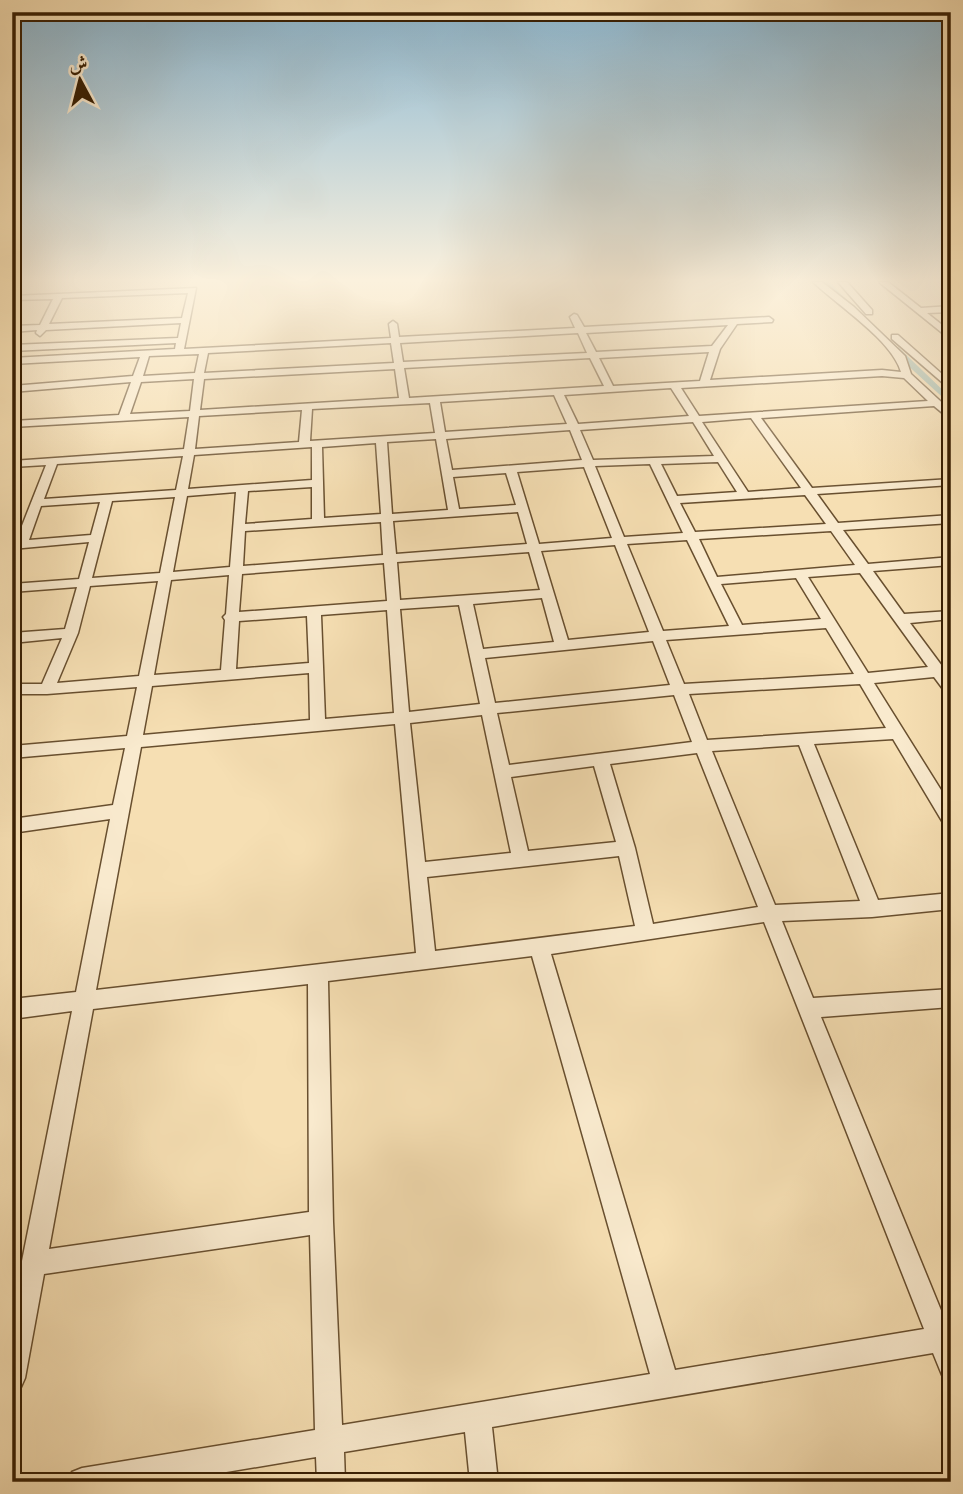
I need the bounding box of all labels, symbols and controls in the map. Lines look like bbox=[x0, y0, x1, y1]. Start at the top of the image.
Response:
north arrow bbox=[46, 46, 116, 116]
text: ش bbox=[67, 51, 89, 80]

